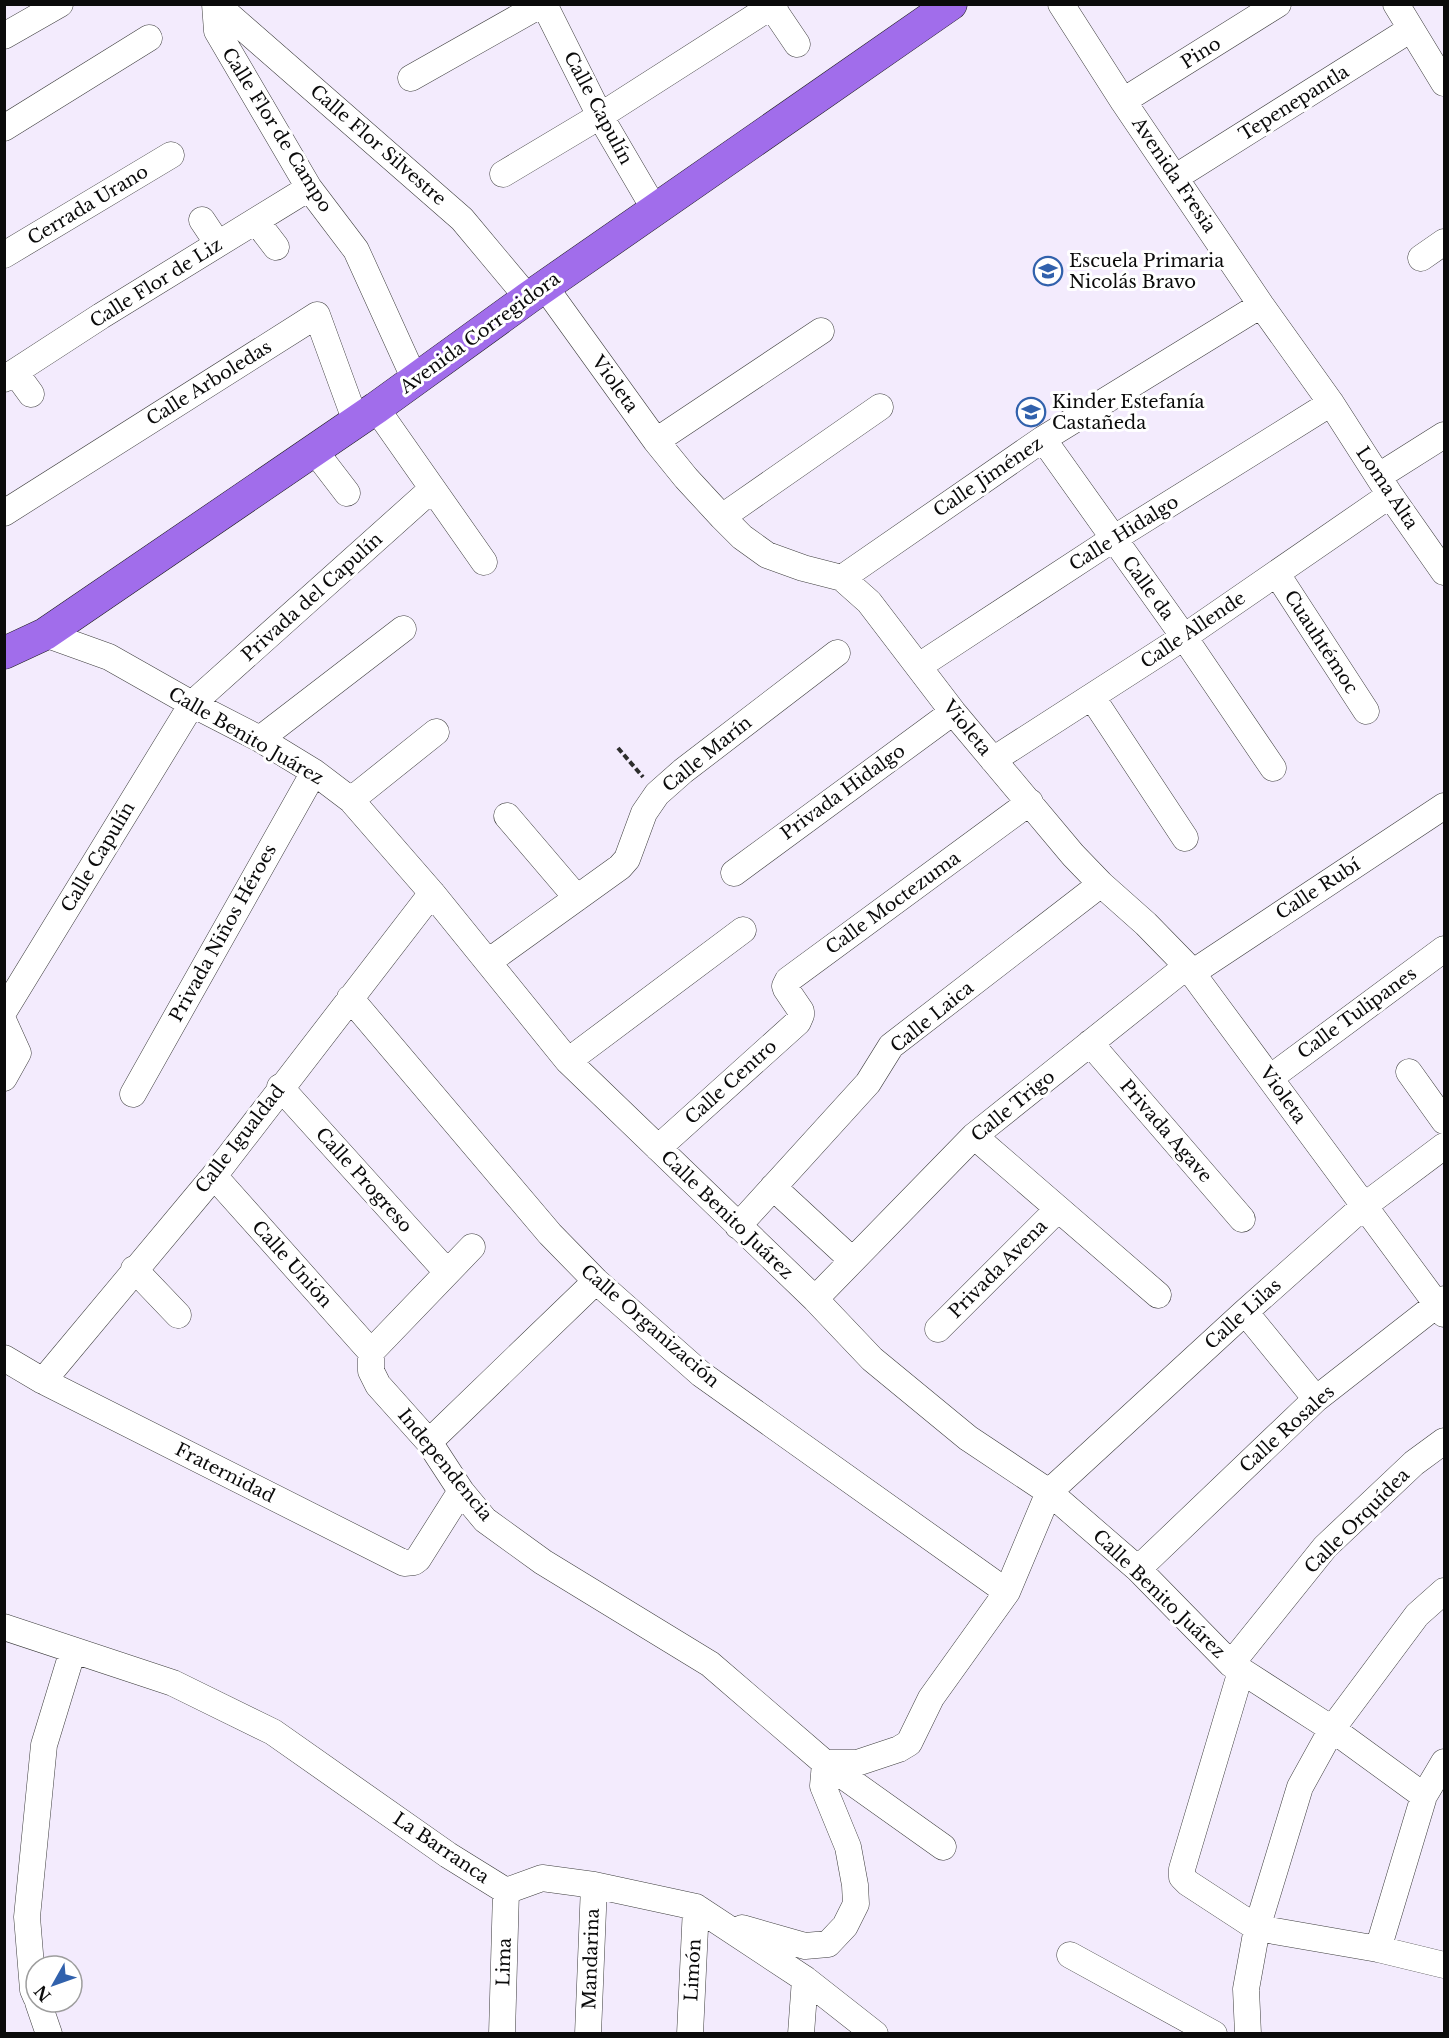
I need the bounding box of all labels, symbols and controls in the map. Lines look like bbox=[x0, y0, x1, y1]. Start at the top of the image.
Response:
street label: Pino bbox=[1177, 32, 1225, 74]
street label: Calle Flor de Campo bbox=[217, 44, 337, 216]
street label: Calle Capulín bbox=[559, 48, 637, 168]
street label: Tepenepantla bbox=[1235, 60, 1353, 146]
street label: Calle Flor Silvestre bbox=[306, 80, 450, 210]
street label: Avenida Fresia bbox=[1127, 112, 1221, 237]
street label: Cerrada Urano bbox=[24, 160, 152, 250]
street label: Calle Flor de Liz bbox=[86, 234, 226, 332]
place label: Escuela Primaria Nicolás Bravo bbox=[1069, 250, 1224, 293]
school or university icon: Escuela Primaria Nicolás Bravo bbox=[1032, 255, 1064, 287]
street label: Avenida Corregidora bbox=[395, 268, 564, 399]
street label: Calle Arboledas bbox=[142, 336, 276, 430]
street label: Violeta bbox=[586, 351, 643, 417]
place label: Kinder Estefanía Castañeda bbox=[1052, 391, 1205, 434]
school or university icon: Kinder Estefanía Castañeda bbox=[1015, 396, 1047, 428]
street label: Calle Jiménez bbox=[929, 432, 1047, 522]
street label: Loma Alta bbox=[1351, 443, 1423, 534]
street label: Calle Hidalgo bbox=[1065, 491, 1183, 575]
street label: Privada del Capulín bbox=[237, 528, 387, 666]
street label: Calle da bbox=[1117, 552, 1179, 624]
street label: Cuauhtémoc bbox=[1279, 586, 1363, 698]
street label: Calle Allende bbox=[1136, 587, 1250, 673]
street label: Calle Benito Juárez bbox=[165, 683, 327, 789]
street label: Violeta bbox=[937, 695, 996, 760]
street label: Calle Marín bbox=[658, 711, 756, 797]
street label: Privada Hidalgo bbox=[777, 740, 909, 844]
street label: Calle Capulín bbox=[56, 798, 140, 916]
street label: Privada Niños Héroes bbox=[165, 840, 281, 1026]
street label: Calle Moctezuma bbox=[822, 847, 964, 959]
street label: Calle Rubí bbox=[1272, 853, 1365, 924]
street label: Calle Tulipanes bbox=[1293, 962, 1421, 1064]
street label: Calle Laica bbox=[886, 977, 978, 1057]
street label: Calle Centro bbox=[681, 1035, 781, 1129]
street label: Violeta bbox=[1254, 1062, 1311, 1128]
street label: Calle Trigo bbox=[967, 1066, 1059, 1146]
street label: Privada Agave bbox=[1115, 1075, 1217, 1187]
street label: Calle Igualdad bbox=[191, 1080, 289, 1198]
street label: Calle Progreso bbox=[311, 1123, 417, 1237]
street label: Calle Benito Juárez bbox=[656, 1146, 798, 1284]
street label: Privada Avena bbox=[944, 1215, 1052, 1323]
street label: Calle Unión bbox=[247, 1216, 337, 1312]
street label: Calle Organización bbox=[576, 1260, 724, 1392]
street label: Calle Lilas bbox=[1200, 1274, 1286, 1354]
street label: Calle Rosales bbox=[1235, 1381, 1339, 1477]
street label: Independencia bbox=[393, 1404, 497, 1526]
street label: Fraternidad bbox=[171, 1438, 279, 1508]
street label: Calle Orquídea bbox=[1300, 1464, 1414, 1578]
street label: Calle Benito Juárez bbox=[1088, 1525, 1230, 1663]
street label: La Barranca bbox=[389, 1808, 493, 1888]
street label: Mandarina bbox=[578, 1908, 604, 2010]
street label: Lima bbox=[492, 1937, 516, 1987]
street label: Limón bbox=[680, 1938, 706, 2002]
north arrow bbox=[24, 1954, 84, 2014]
text: N bbox=[30, 1981, 55, 2006]

